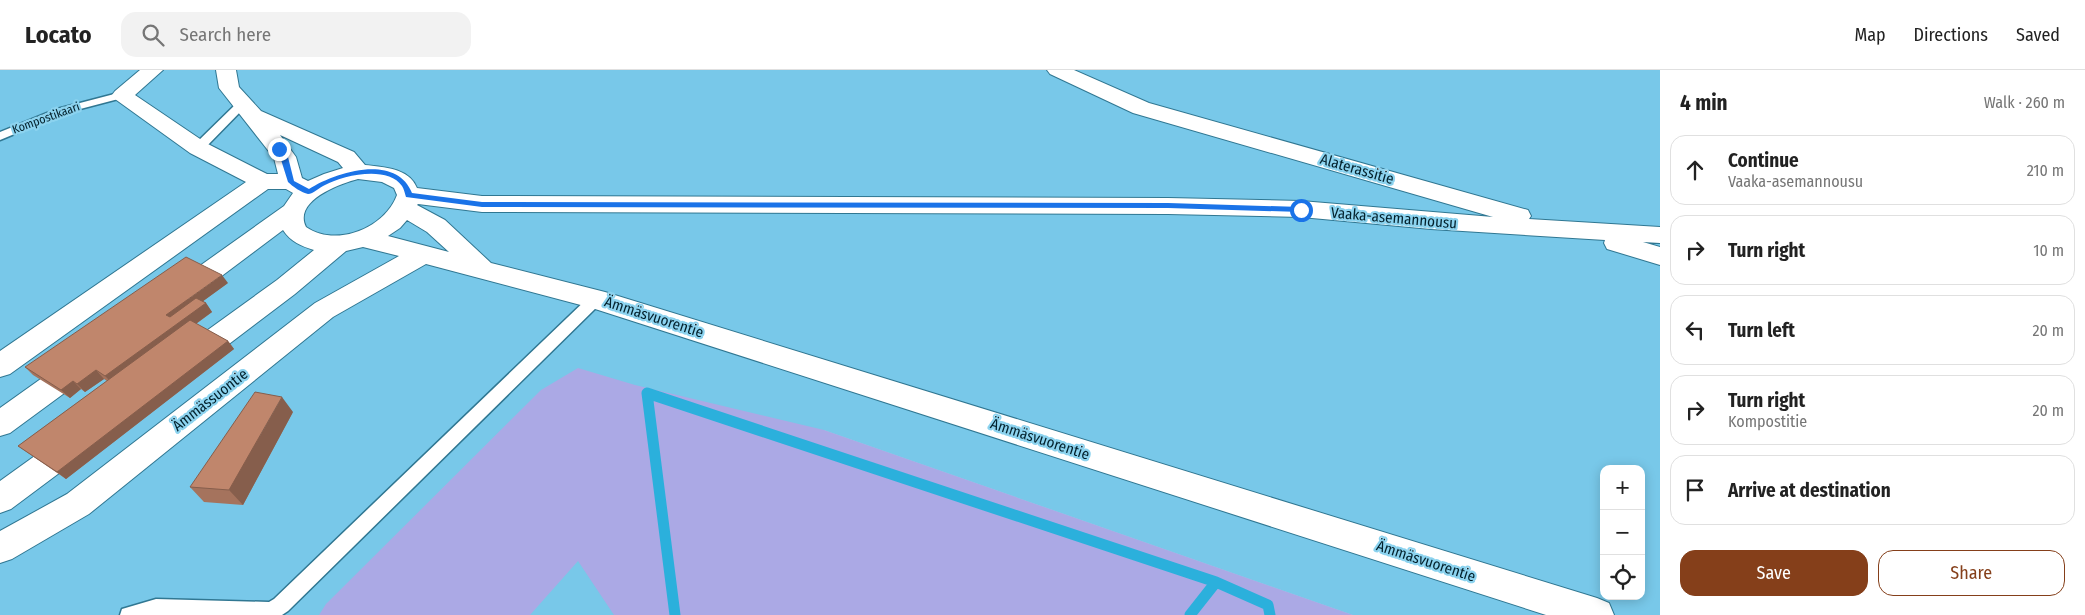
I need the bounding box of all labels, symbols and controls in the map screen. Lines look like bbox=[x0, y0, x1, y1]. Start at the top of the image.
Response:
search box bbox=[121, 12, 471, 57]
text: Locato bbox=[25, 21, 91, 49]
icon: search bbox=[139, 21, 167, 49]
text: Search here bbox=[179, 23, 271, 46]
text: Map bbox=[1854, 24, 1886, 46]
text: Directions bbox=[1914, 24, 1988, 46]
text: Saved bbox=[2016, 24, 2060, 46]
text: 4 min bbox=[1680, 90, 1728, 116]
text: Walk · 260 m bbox=[1984, 93, 2065, 112]
street label: Kompostikaari bbox=[10, 99, 82, 137]
route end bbox=[268, 138, 291, 161]
text: Continue bbox=[1728, 149, 1799, 172]
street label: Alaterassitie bbox=[1318, 150, 1396, 188]
icon: ahead bbox=[1681, 156, 1709, 184]
text: 210 m bbox=[2027, 161, 2064, 180]
text: Vaaka-asemannousu bbox=[1728, 172, 1863, 191]
route start bbox=[1290, 199, 1313, 222]
street label: Vaaka-asemannousu bbox=[1330, 204, 1458, 232]
icon: right bbox=[1681, 236, 1709, 264]
text: Turn right bbox=[1728, 239, 1805, 262]
text: 10 m bbox=[2033, 241, 2064, 260]
street label: Ämmäsvuorentie bbox=[602, 293, 706, 341]
icon: left bbox=[1681, 316, 1709, 344]
text: Turn left bbox=[1728, 319, 1795, 342]
text: 20 m bbox=[2033, 321, 2064, 340]
street label: Ämmässuontie bbox=[169, 365, 251, 435]
text: Turn right bbox=[1728, 389, 1805, 412]
icon: right bbox=[1681, 396, 1709, 424]
text: 20 m bbox=[2033, 401, 2064, 420]
text: Kompostitie bbox=[1728, 412, 1807, 431]
street label: Ämmäsvuorentie bbox=[988, 415, 1092, 463]
map controls bbox=[1600, 465, 1645, 600]
button: + bbox=[1600, 465, 1645, 510]
icon: arrive bbox=[1681, 476, 1709, 504]
text: Arrive at destination bbox=[1728, 479, 1891, 502]
button: − bbox=[1600, 510, 1645, 555]
street label: Ämmäsvuorentie bbox=[1374, 537, 1478, 585]
button: Save bbox=[1680, 550, 1868, 596]
button: Share bbox=[1878, 550, 2065, 596]
button: locate bbox=[1600, 555, 1645, 600]

